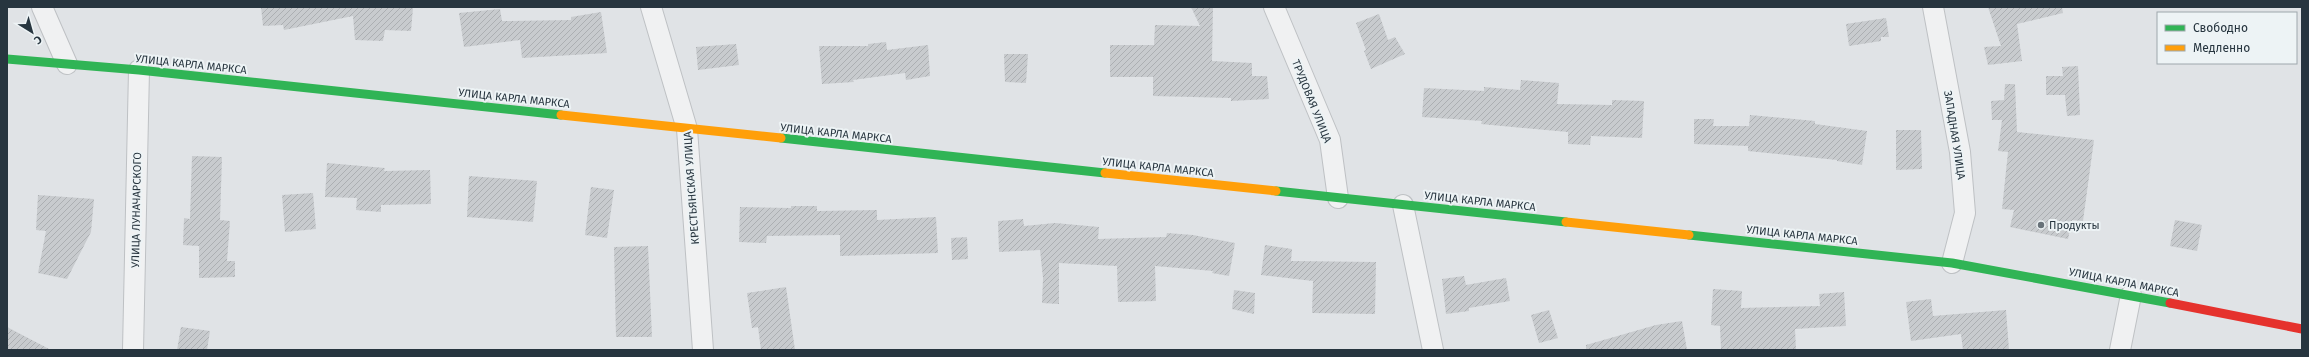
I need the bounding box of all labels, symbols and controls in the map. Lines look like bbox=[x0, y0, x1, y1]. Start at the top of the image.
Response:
north arrow bbox=[12, 12, 52, 52]
legend bbox=[2157, 12, 2297, 64]
text: Свободно bbox=[2193, 21, 2248, 35]
text: С bbox=[31, 32, 44, 47]
text: Медленно bbox=[2193, 41, 2250, 55]
street label: УЛИЦА КАРЛА МАРКСА bbox=[135, 52, 248, 77]
street label: ТРУДОВАЯ УЛИЦА bbox=[1289, 58, 1334, 145]
street label: УЛИЦА КАРЛА МАРКСА bbox=[458, 86, 571, 111]
street label: ЗАПАДНАЯ УЛИЦА bbox=[1941, 90, 1968, 181]
street label: УЛИЦА КАРЛА МАРКСА bbox=[780, 121, 893, 146]
street label: КРЕСТЬЯНСКАЯ УЛИЦА bbox=[681, 130, 702, 245]
street label: УЛИЦА ЛУНАЧАРСКОГО bbox=[129, 152, 144, 268]
street label: УЛИЦА КАРЛА МАРКСА bbox=[1102, 155, 1215, 180]
street label: УЛИЦА КАРЛА МАРКСА bbox=[1424, 189, 1537, 214]
place label: Продукты bbox=[2049, 219, 2100, 232]
marker: Продукты bbox=[2036, 220, 2046, 230]
street label: УЛИЦА КАРЛА МАРКСА bbox=[1746, 223, 1859, 248]
street label: УЛИЦА КАРЛА МАРКСА bbox=[2068, 265, 2181, 300]

